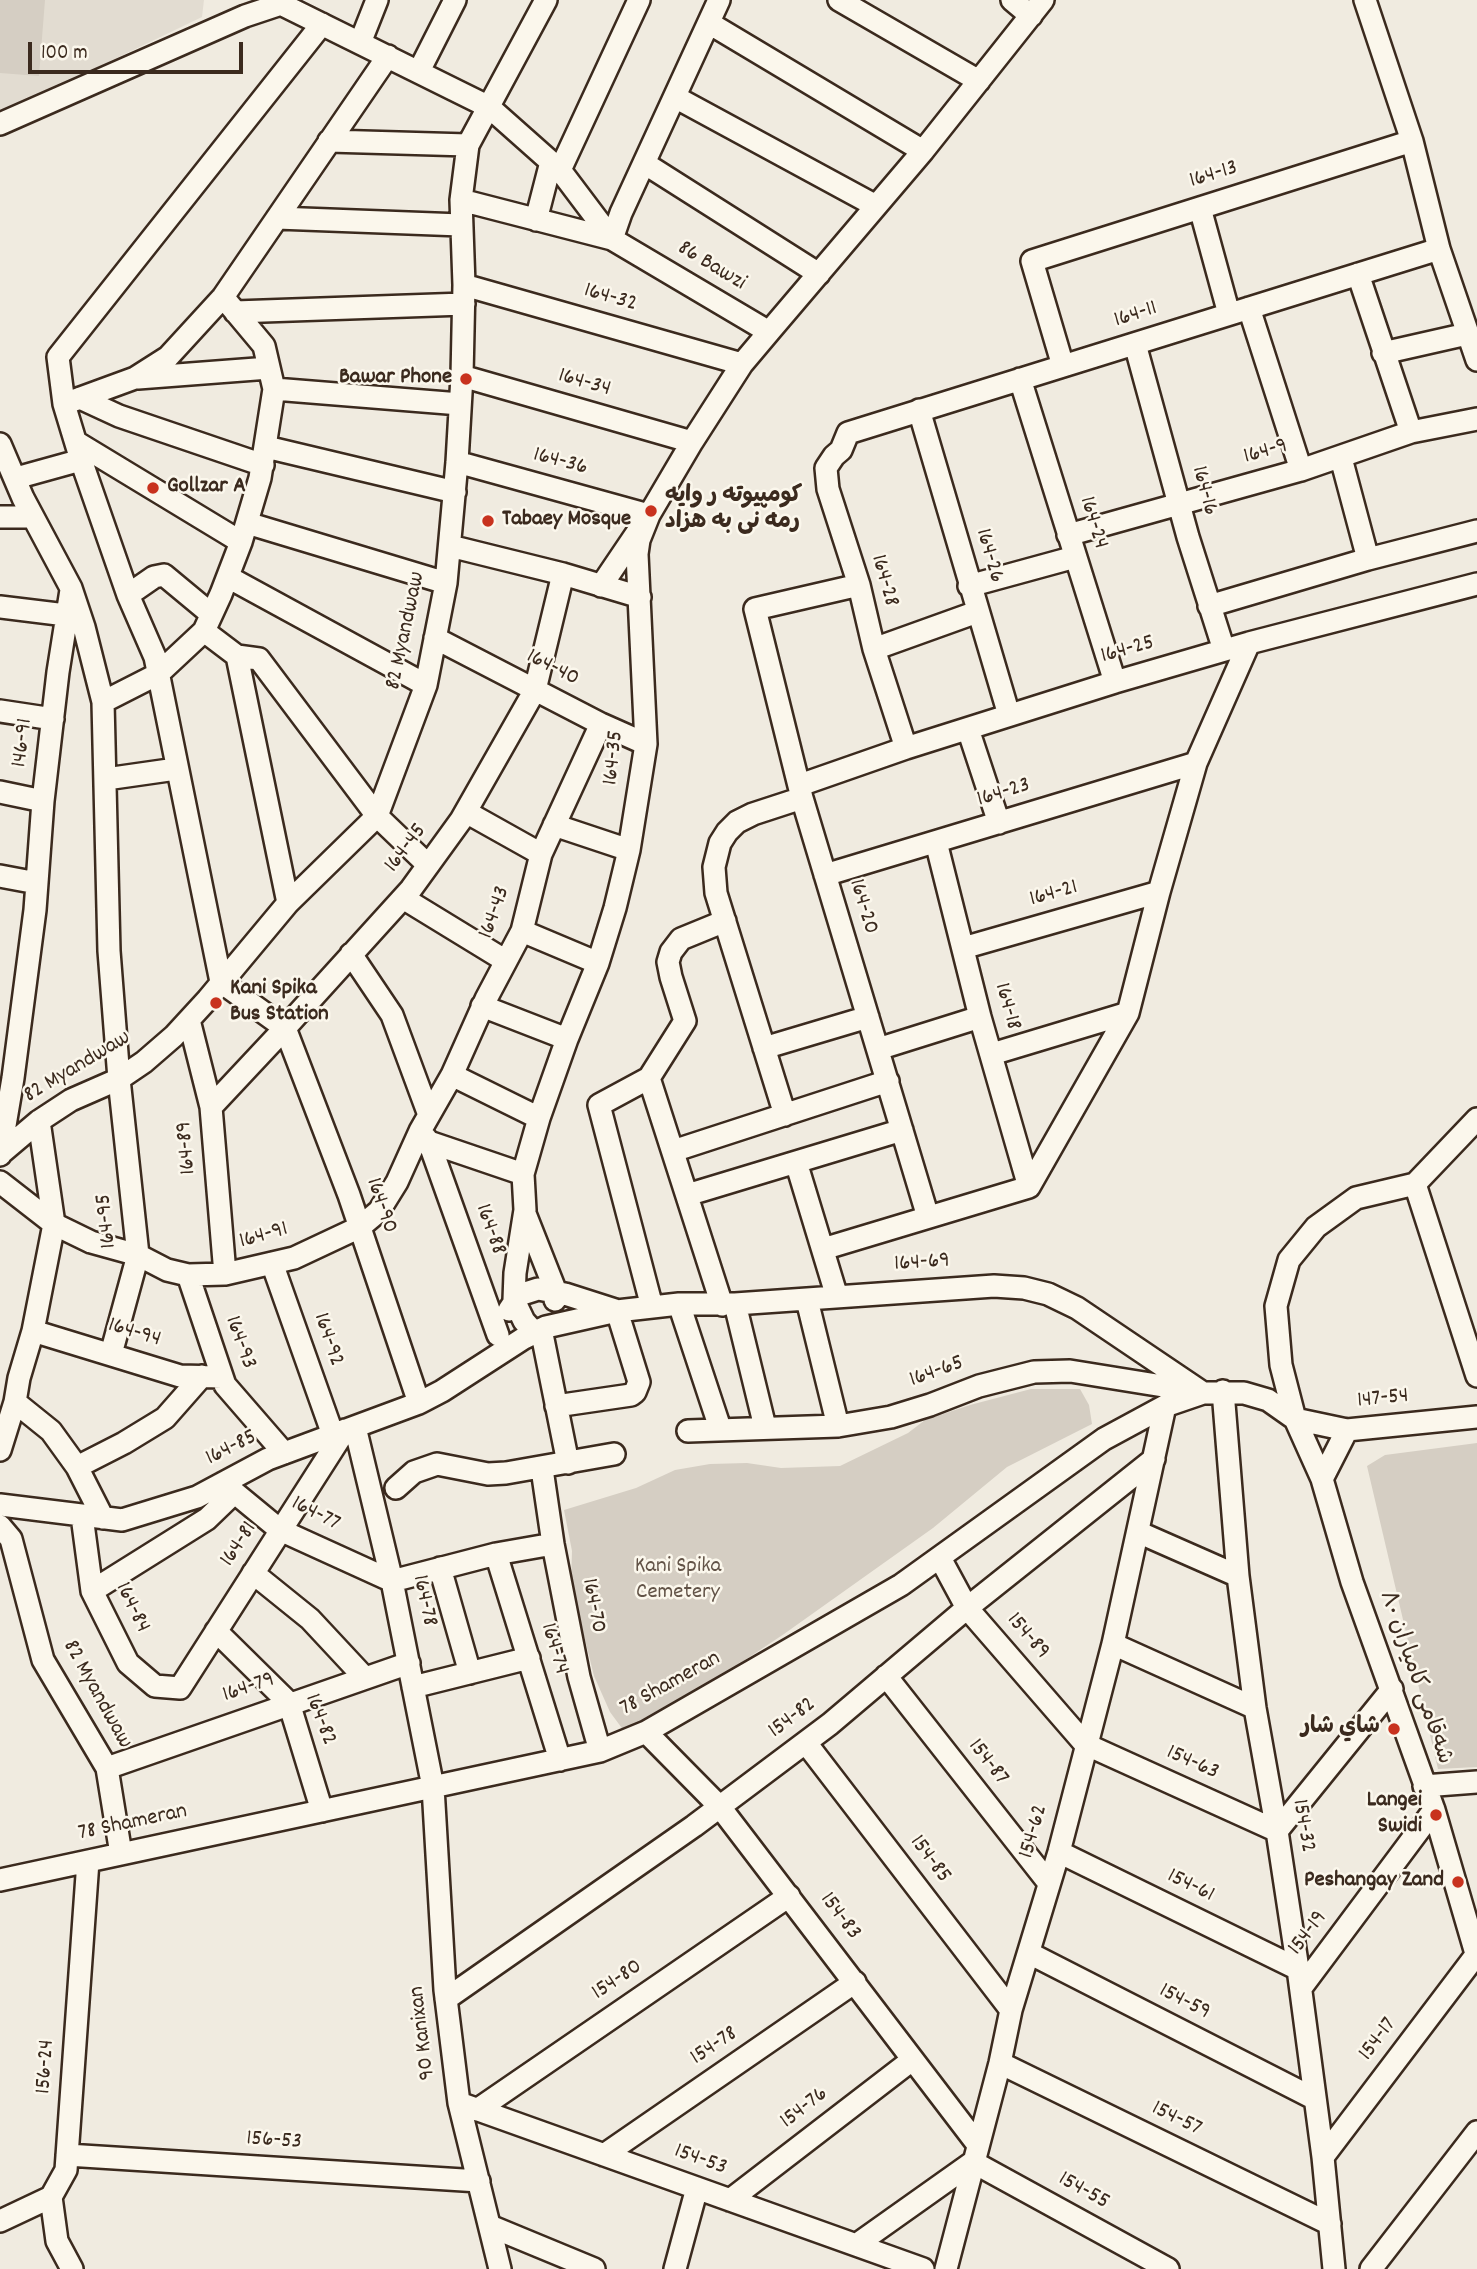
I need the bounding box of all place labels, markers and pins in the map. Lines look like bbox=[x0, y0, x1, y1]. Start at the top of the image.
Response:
place label: Bawar Phone bbox=[339, 365, 452, 393]
marker: Bawar Phone bbox=[458, 371, 474, 387]
place label: Gollzar A bbox=[167, 474, 246, 502]
marker: Gollzar A bbox=[145, 480, 161, 496]
place label: کومپیوته ر وایه رمه نی به هزاد bbox=[665, 484, 802, 538]
marker: کومپیوته ر وایه رمه نی به هزاد bbox=[643, 503, 659, 519]
place label: Tabaey Mosque bbox=[502, 507, 631, 535]
marker: Tabaey Mosque bbox=[480, 513, 496, 529]
place label: Kani Spika Bus Station bbox=[230, 976, 329, 1030]
marker: Kani Spika Bus Station bbox=[208, 995, 224, 1011]
place label: شاي شار bbox=[1301, 1715, 1380, 1743]
marker: شاي شار bbox=[1386, 1721, 1402, 1737]
place label: Langei Swidi bbox=[1367, 1788, 1422, 1842]
marker: Langei Swidi bbox=[1428, 1807, 1444, 1823]
place label: Peshangay Zand bbox=[1304, 1868, 1444, 1896]
marker: Peshangay Zand bbox=[1450, 1874, 1466, 1890]

